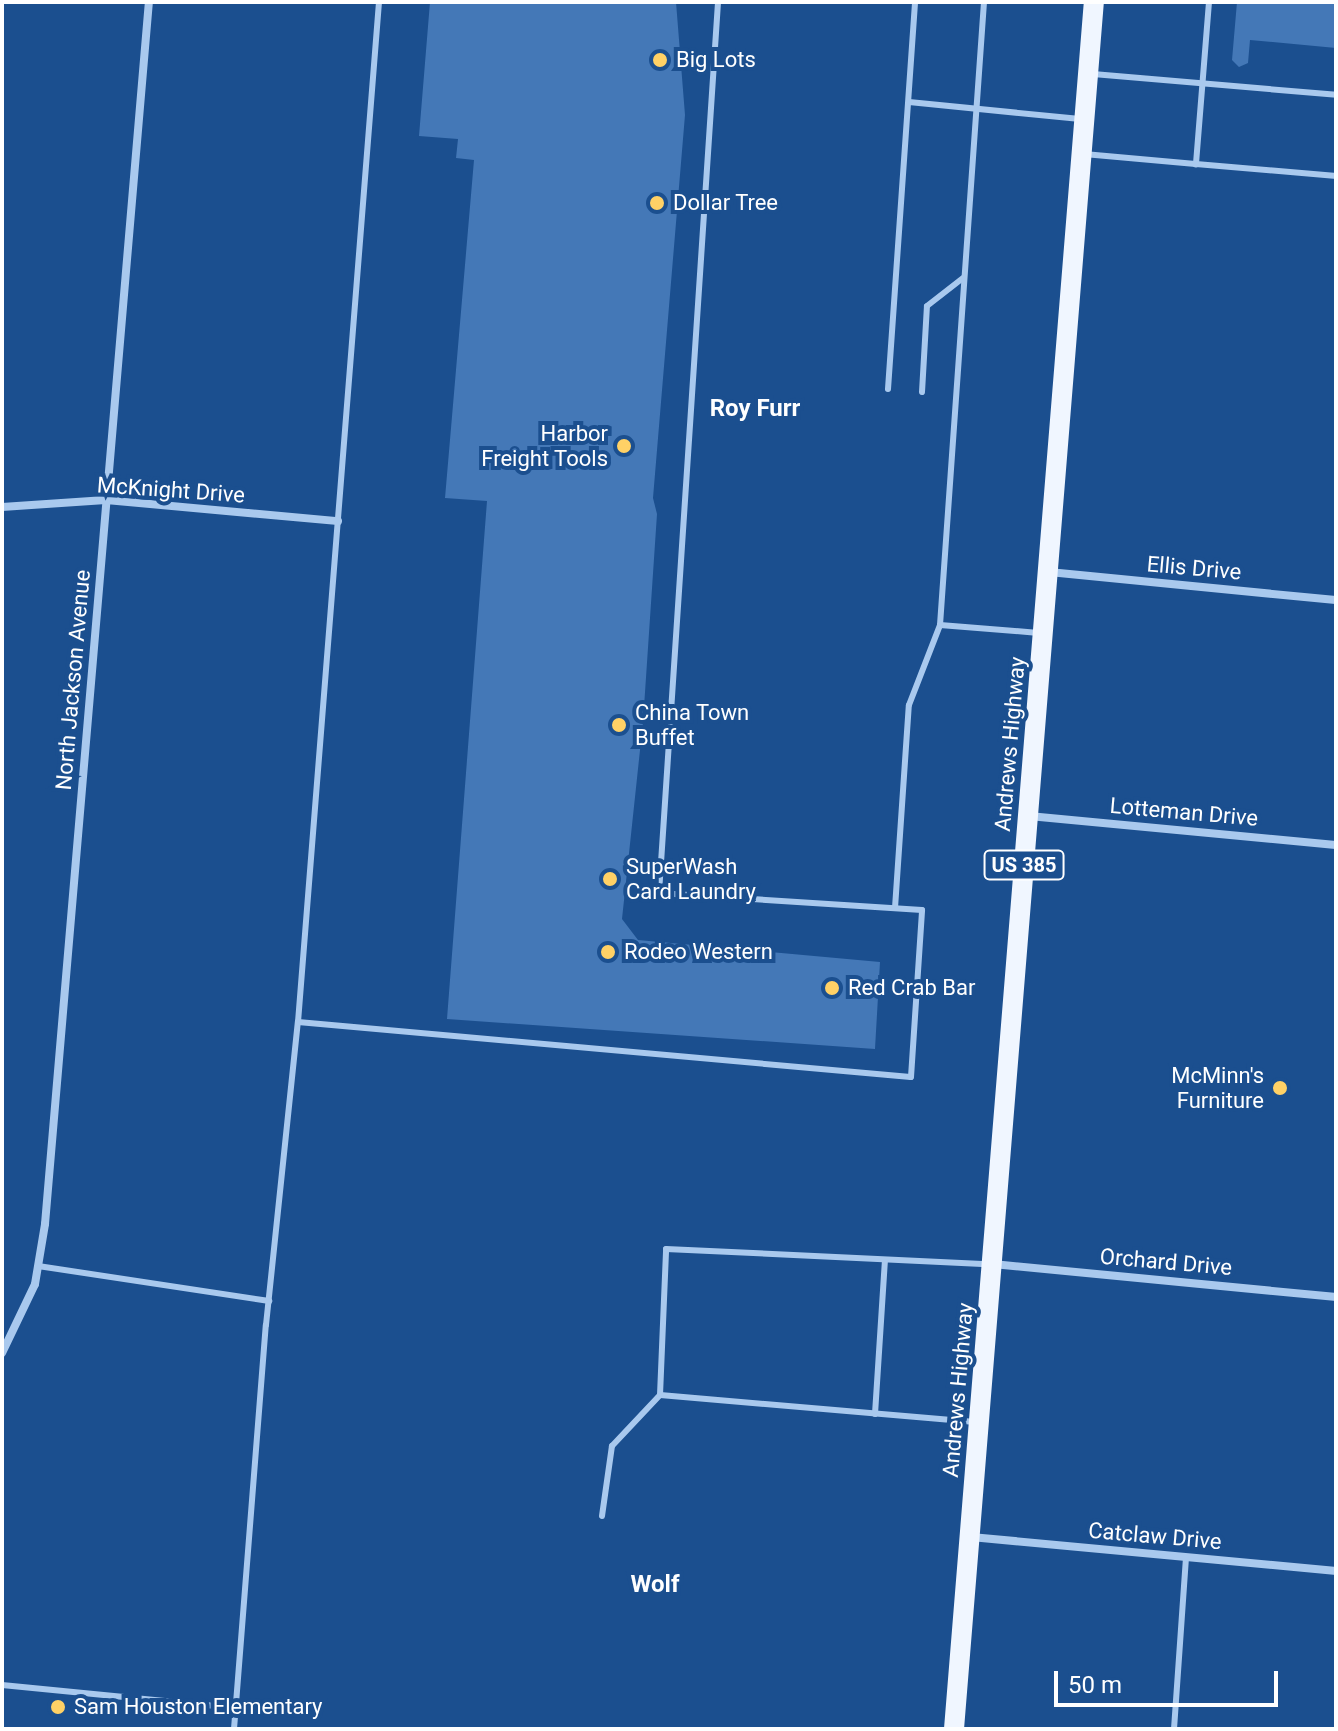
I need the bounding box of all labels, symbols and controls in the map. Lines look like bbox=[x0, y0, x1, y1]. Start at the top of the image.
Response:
place label: Big Lots bbox=[676, 47, 756, 73]
marker: Big Lots bbox=[651, 51, 669, 69]
place label: Dollar Tree bbox=[673, 190, 778, 216]
marker: Dollar Tree bbox=[648, 194, 666, 212]
district label: Roy Furr bbox=[710, 395, 800, 423]
place label: Harbor Freight Tools bbox=[481, 420, 608, 472]
marker: Harbor Freight Tools bbox=[615, 437, 633, 455]
street label: McKnight Drive bbox=[96, 472, 246, 508]
street label: Ellis Drive bbox=[1146, 551, 1242, 585]
street label: North Jackson Avenue bbox=[50, 569, 96, 791]
street label: Andrews Highway bbox=[989, 655, 1031, 833]
place label: China Town Buffet bbox=[635, 699, 750, 750]
marker: China Town Buffet bbox=[610, 716, 628, 734]
street label: Lotteman Drive bbox=[1109, 792, 1259, 832]
road number: US 385 bbox=[982, 849, 1066, 881]
place label: SuperWash Card Laundry bbox=[626, 853, 756, 904]
marker: SuperWash Card Laundry bbox=[601, 870, 619, 888]
place label: Rodeo Western bbox=[624, 939, 773, 965]
marker: Rodeo Western bbox=[599, 943, 617, 961]
place label: Red Crab Bar bbox=[848, 975, 975, 1001]
marker: Red Crab Bar bbox=[823, 979, 841, 997]
place label: McMinn's Furniture bbox=[1171, 1062, 1264, 1114]
marker: McMinn's Furniture bbox=[1271, 1079, 1289, 1097]
street label: Orchard Drive bbox=[1099, 1243, 1233, 1281]
street label: Andrews Highway bbox=[937, 1301, 979, 1479]
street label: Catclaw Drive bbox=[1087, 1517, 1223, 1555]
district label: Wolf bbox=[630, 1571, 680, 1599]
scale bar bbox=[1058, 1655, 1282, 1705]
text: 50 m bbox=[1068, 1671, 1122, 1699]
place label: Sam Houston Elementary bbox=[74, 1694, 322, 1720]
marker: Sam Houston Elementary bbox=[49, 1698, 67, 1716]

